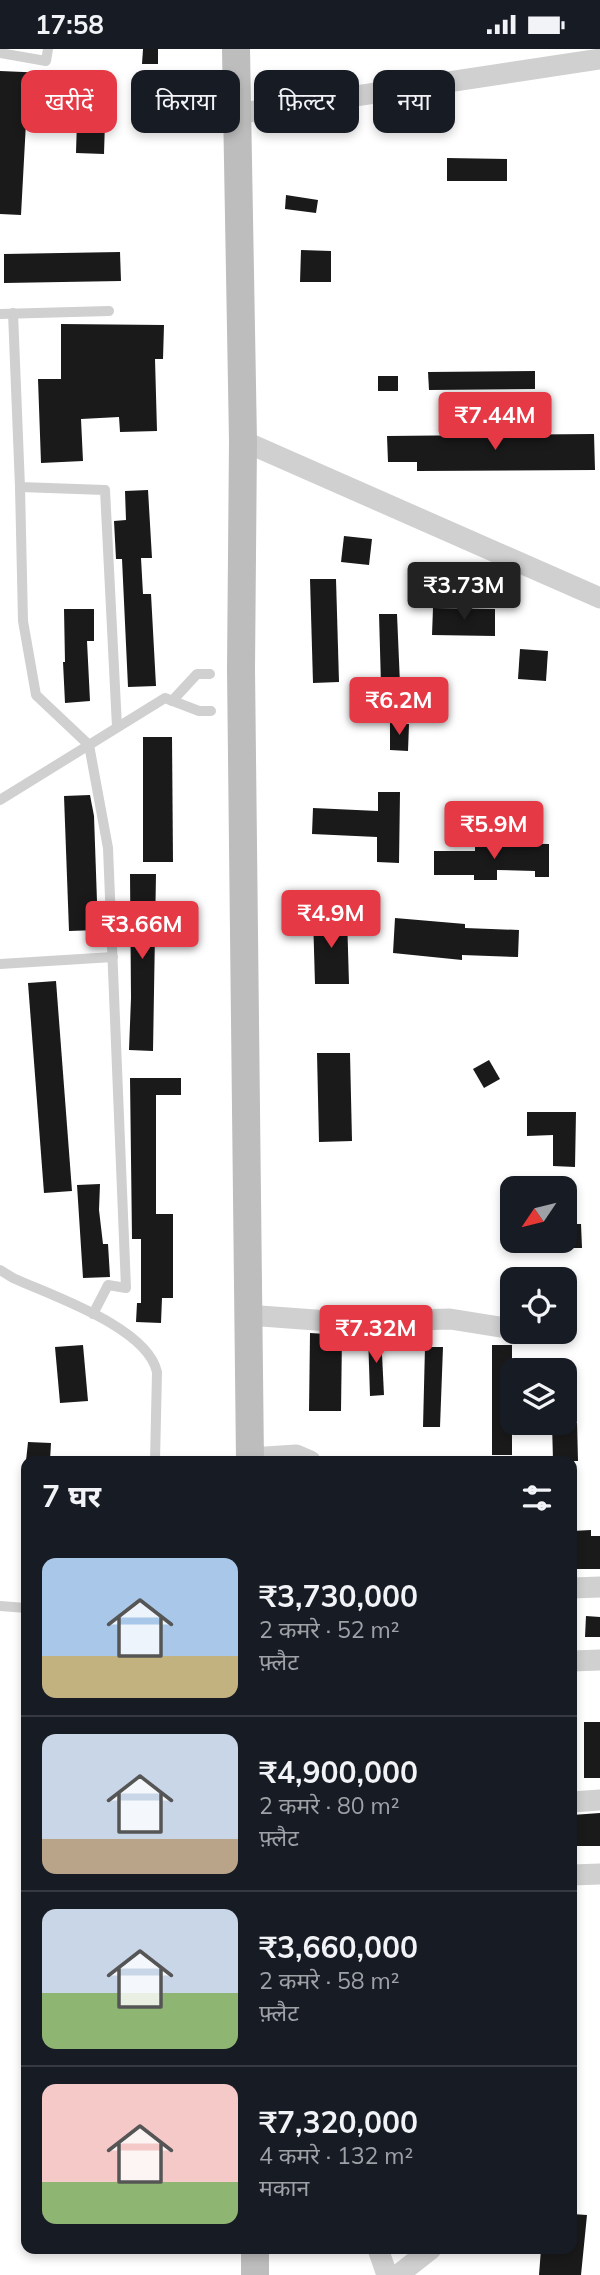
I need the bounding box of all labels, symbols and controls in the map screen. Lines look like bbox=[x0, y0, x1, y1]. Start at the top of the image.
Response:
text: 17:58 bbox=[35, 8, 104, 41]
chip: खरीदें bbox=[21, 70, 117, 133]
chip: किराया bbox=[131, 70, 240, 133]
chip: फ़िल्टर bbox=[254, 70, 359, 133]
chip: नया bbox=[373, 70, 455, 133]
pin: ₹7.44M bbox=[438, 393, 552, 452]
text: ₹7.44M bbox=[455, 400, 535, 429]
pin: ₹3.73M bbox=[407, 563, 521, 622]
text: ₹3.73M bbox=[424, 570, 504, 599]
pin: ₹6.2M bbox=[350, 677, 448, 737]
text: ₹6.2M bbox=[365, 685, 433, 714]
pin: ₹5.9M bbox=[445, 801, 543, 861]
text: ₹5.9M bbox=[460, 809, 528, 838]
pin: ₹4.9M bbox=[282, 891, 380, 950]
text: ₹4.9M bbox=[297, 898, 365, 927]
pin: ₹3.66M bbox=[85, 901, 199, 961]
text: ₹3.66M bbox=[102, 909, 182, 938]
north arrow bbox=[500, 1176, 578, 1253]
map controls bbox=[500, 1176, 577, 1435]
button: locate bbox=[500, 1267, 577, 1344]
pin: ₹7.32M bbox=[319, 1305, 433, 1365]
text: ₹7.32M bbox=[336, 1313, 416, 1342]
button: layers bbox=[500, 1358, 577, 1435]
text: 7 घर bbox=[42, 1477, 101, 1515]
icon: filters bbox=[518, 1479, 556, 1517]
text: ₹3,730,000 bbox=[259, 1577, 418, 1615]
icon: home bbox=[98, 1586, 182, 1670]
text: 2 कमरे · 52 m² bbox=[259, 1615, 399, 1644]
text: फ़्लैट bbox=[259, 1647, 299, 1676]
text: ₹4,900,000 bbox=[259, 1753, 418, 1791]
icon: home bbox=[98, 1762, 182, 1846]
text: 2 कमरे · 80 m² bbox=[259, 1791, 399, 1820]
text: फ़्लैट bbox=[259, 1823, 299, 1852]
text: ₹3,660,000 bbox=[259, 1928, 418, 1966]
icon: home bbox=[98, 1937, 182, 2021]
text: 2 कमरे · 58 m² bbox=[259, 1966, 399, 1995]
text: फ़्लैट bbox=[259, 1998, 299, 2027]
text: ₹7,320,000 bbox=[259, 2103, 418, 2141]
icon: home bbox=[98, 2112, 182, 2196]
text: 4 कमरे · 132 m² bbox=[259, 2141, 413, 2170]
text: मकान bbox=[259, 2173, 309, 2202]

